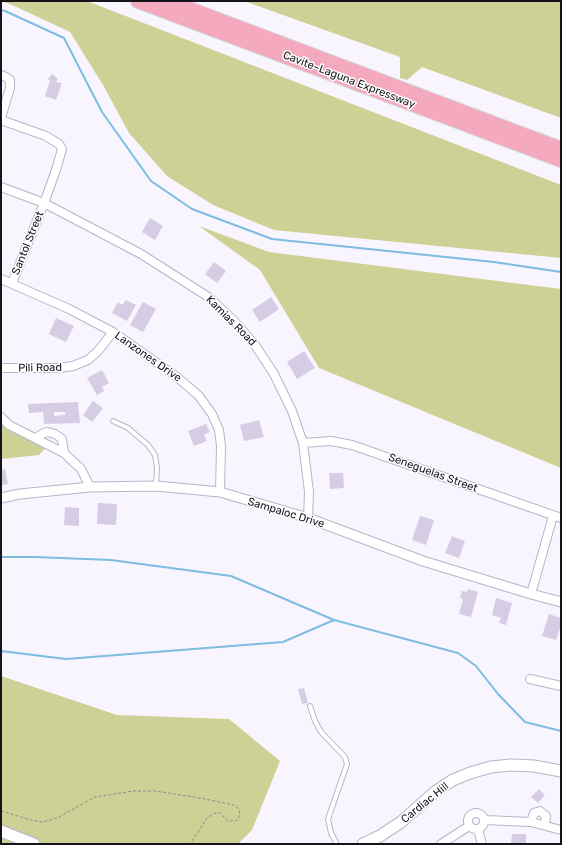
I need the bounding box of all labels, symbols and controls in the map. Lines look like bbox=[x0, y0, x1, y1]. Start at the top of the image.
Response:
street label: Cavite–Laguna Expressway bbox=[281, 49, 417, 111]
street label: Santol Street bbox=[9, 209, 47, 277]
street label: Kamias Road bbox=[203, 293, 259, 349]
street label: Lanzones Drive bbox=[112, 329, 184, 385]
street label: Pili Road bbox=[18, 361, 62, 375]
street label: Seneguelas Street bbox=[387, 451, 479, 495]
street label: Sampaloc Drive bbox=[246, 495, 326, 531]
street label: Cardiac Hill bbox=[399, 780, 451, 826]

